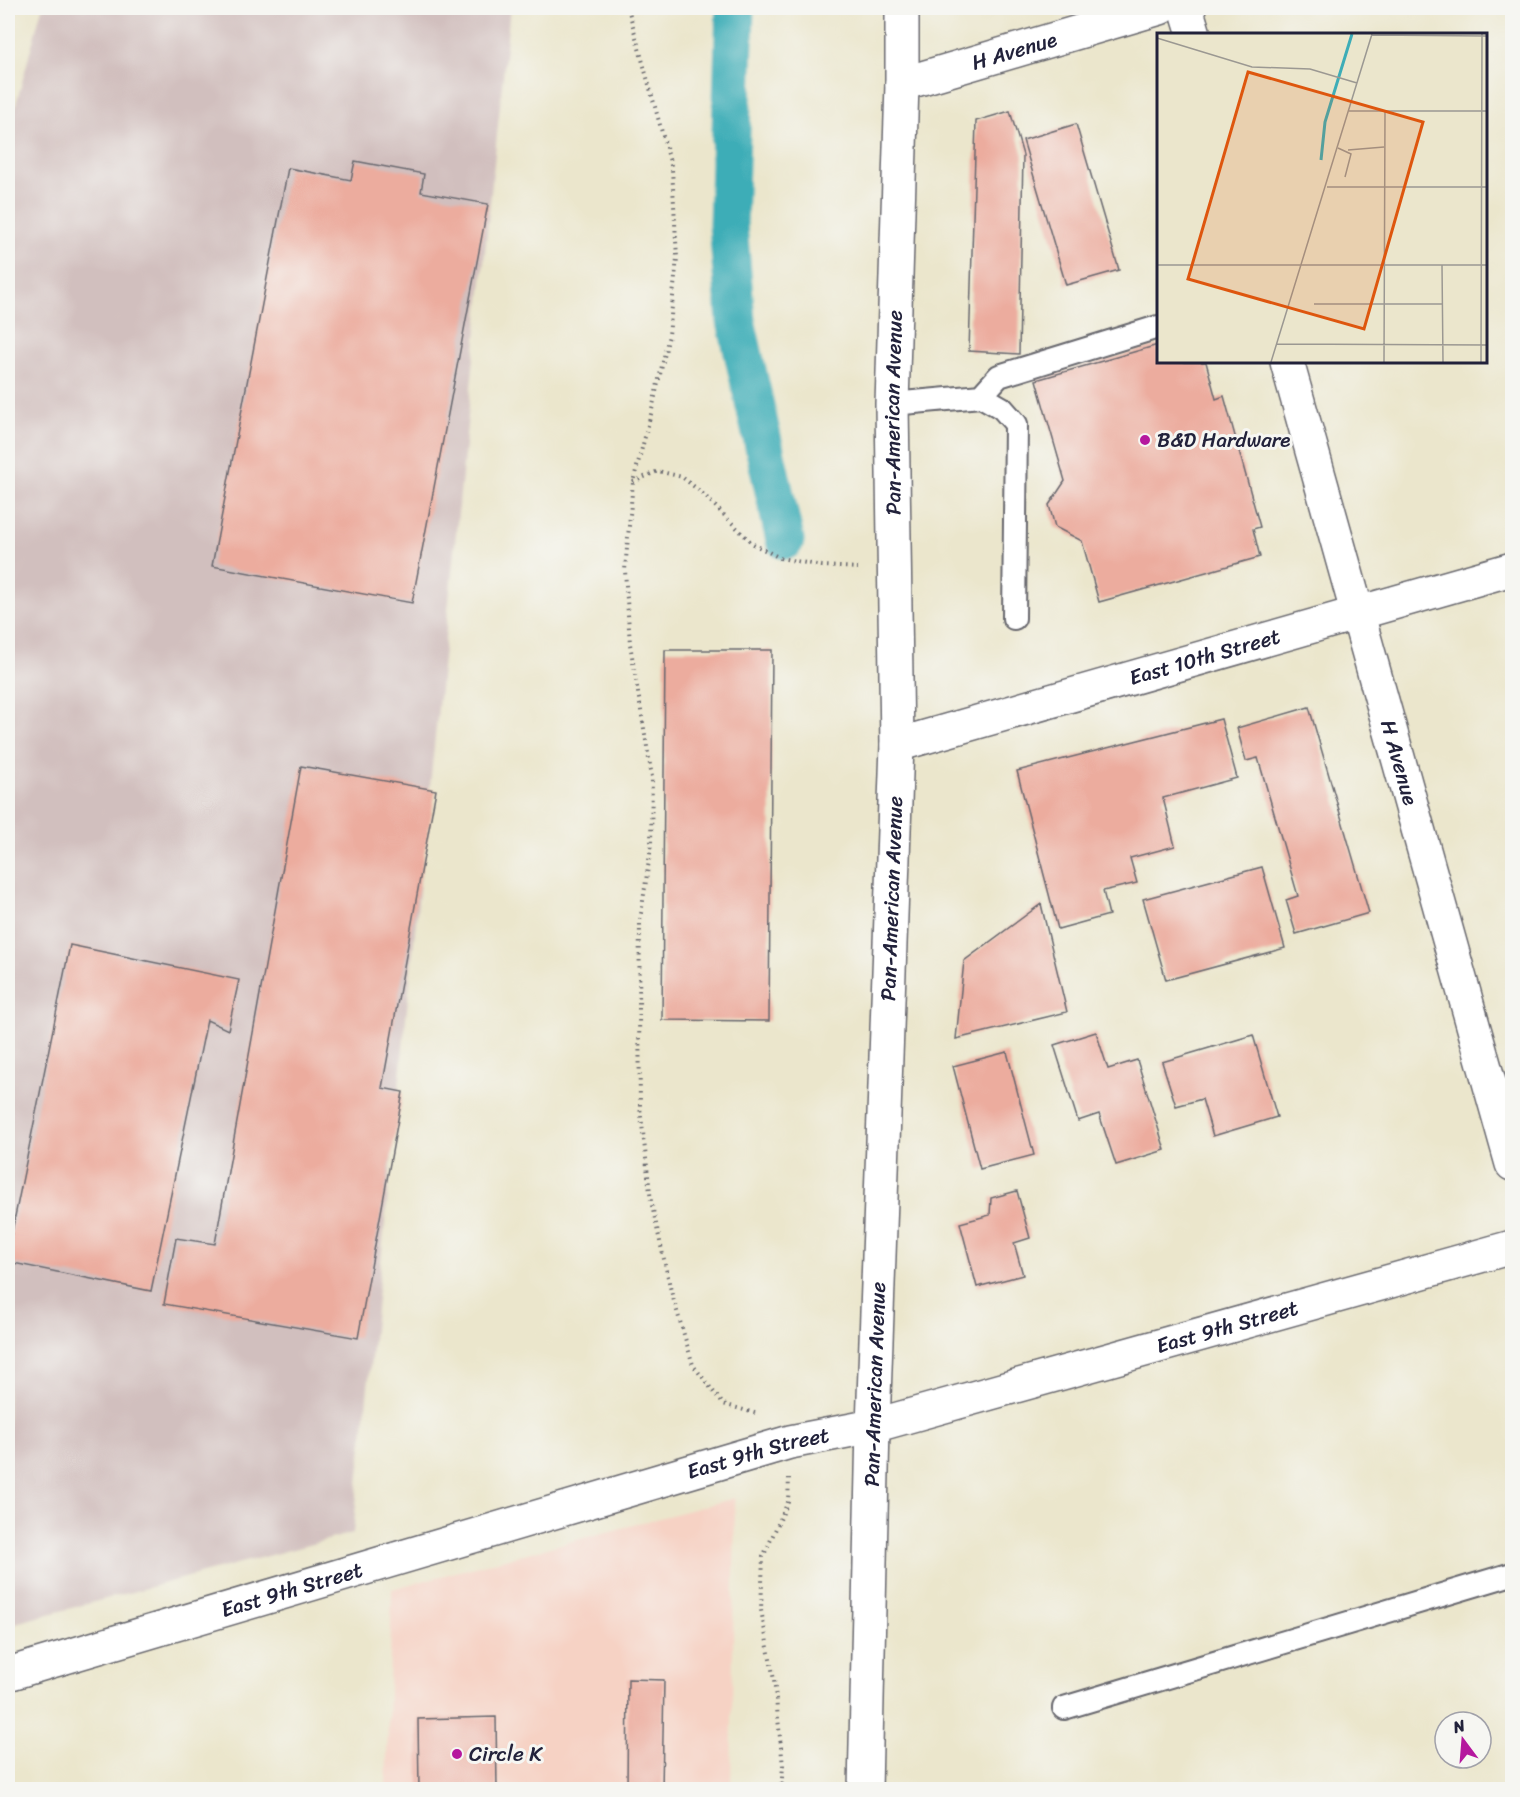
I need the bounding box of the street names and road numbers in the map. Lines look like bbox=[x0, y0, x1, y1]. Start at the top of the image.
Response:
street label: H Avenue bbox=[967, 20, 1062, 82]
street label: Pan-American Avenue bbox=[873, 309, 914, 515]
street label: East 10th Street bbox=[1125, 617, 1285, 697]
street label: H Avenue bbox=[1369, 715, 1429, 810]
street label: Pan-American Avenue bbox=[869, 795, 914, 1002]
street label: Pan-American Avenue bbox=[853, 1281, 897, 1487]
street label: East 9th Street bbox=[1152, 1289, 1303, 1365]
street label: East 9th Street bbox=[682, 1416, 832, 1491]
street label: East 9th Street bbox=[216, 1551, 367, 1629]

